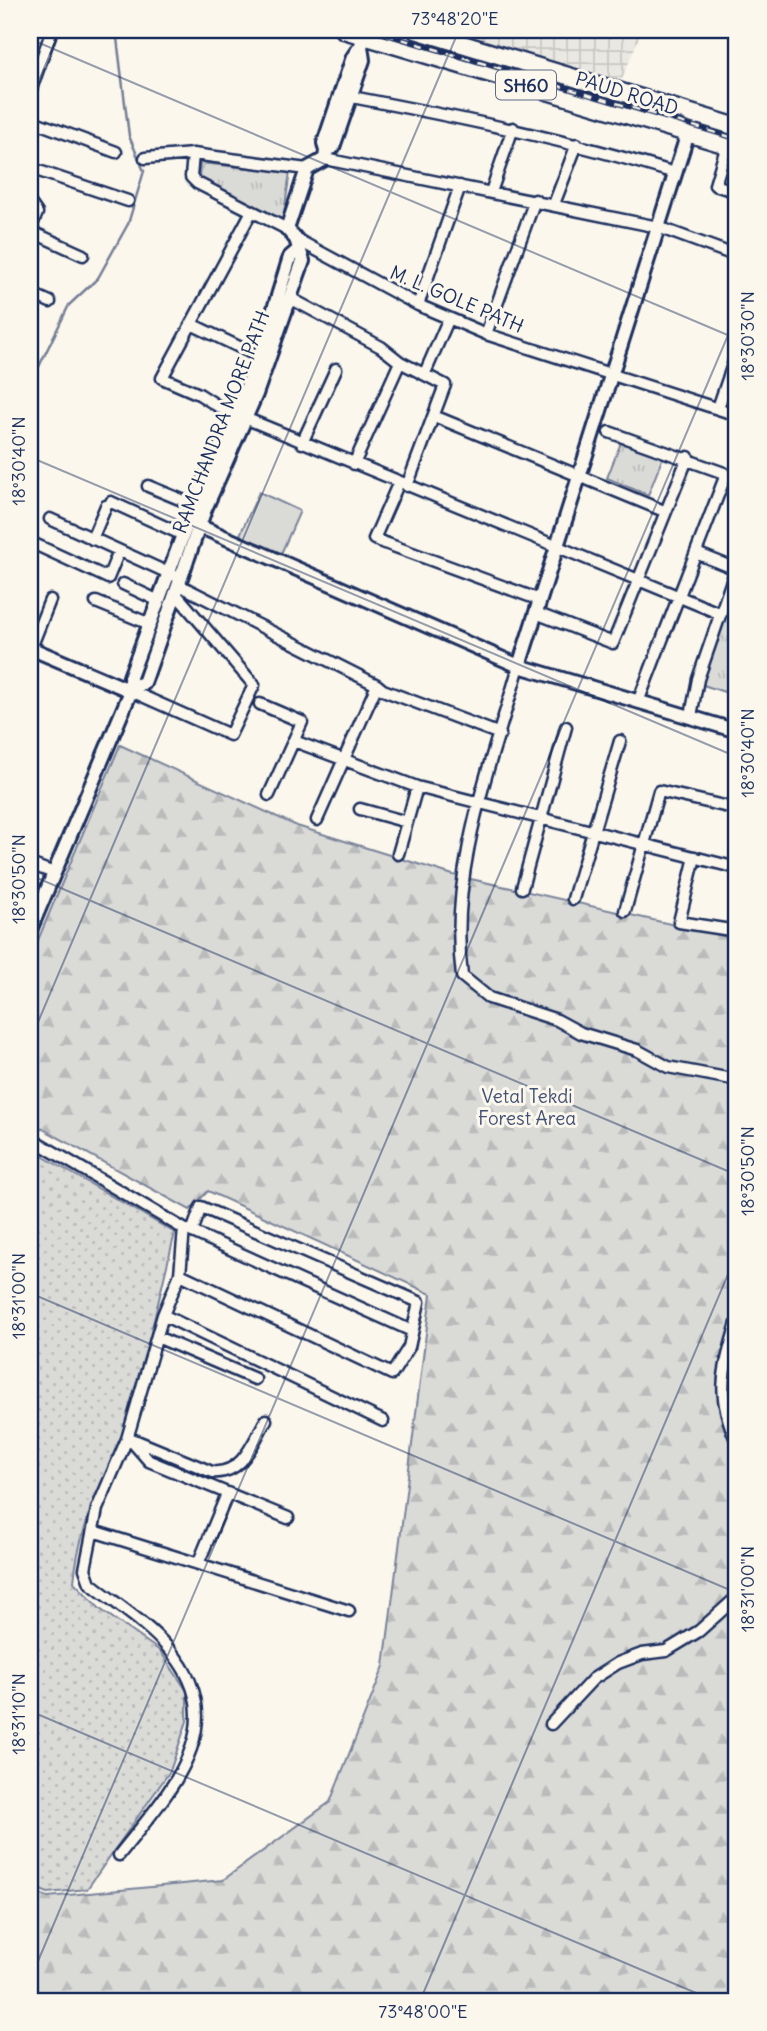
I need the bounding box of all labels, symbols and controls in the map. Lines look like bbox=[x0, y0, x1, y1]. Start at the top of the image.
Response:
text: 73°48'20"E bbox=[411, 7, 499, 30]
street label: PAUD ROAD bbox=[573, 66, 681, 120]
road number: SH60 bbox=[496, 70, 556, 100]
street label: M. L. GOLE PATH bbox=[387, 260, 527, 338]
text: 18°30'30"N bbox=[736, 291, 759, 381]
street label: RAMCHANDRA MORE PATH bbox=[167, 307, 275, 537]
text: 18°30'40"N bbox=[7, 416, 30, 506]
text: 18°30'40"N bbox=[736, 708, 759, 798]
text: 18°30'50"N bbox=[7, 834, 30, 924]
park label: Vetal Tekdi Forest Area bbox=[478, 1084, 576, 1130]
text: 18°30'50"N bbox=[736, 1126, 759, 1216]
text: 18°31'00"N bbox=[7, 1253, 30, 1339]
text: 18°31'00"N bbox=[736, 1546, 759, 1632]
text: 18°31'10"N bbox=[7, 1673, 30, 1755]
text: 73°48'00"E bbox=[378, 2000, 468, 2023]

